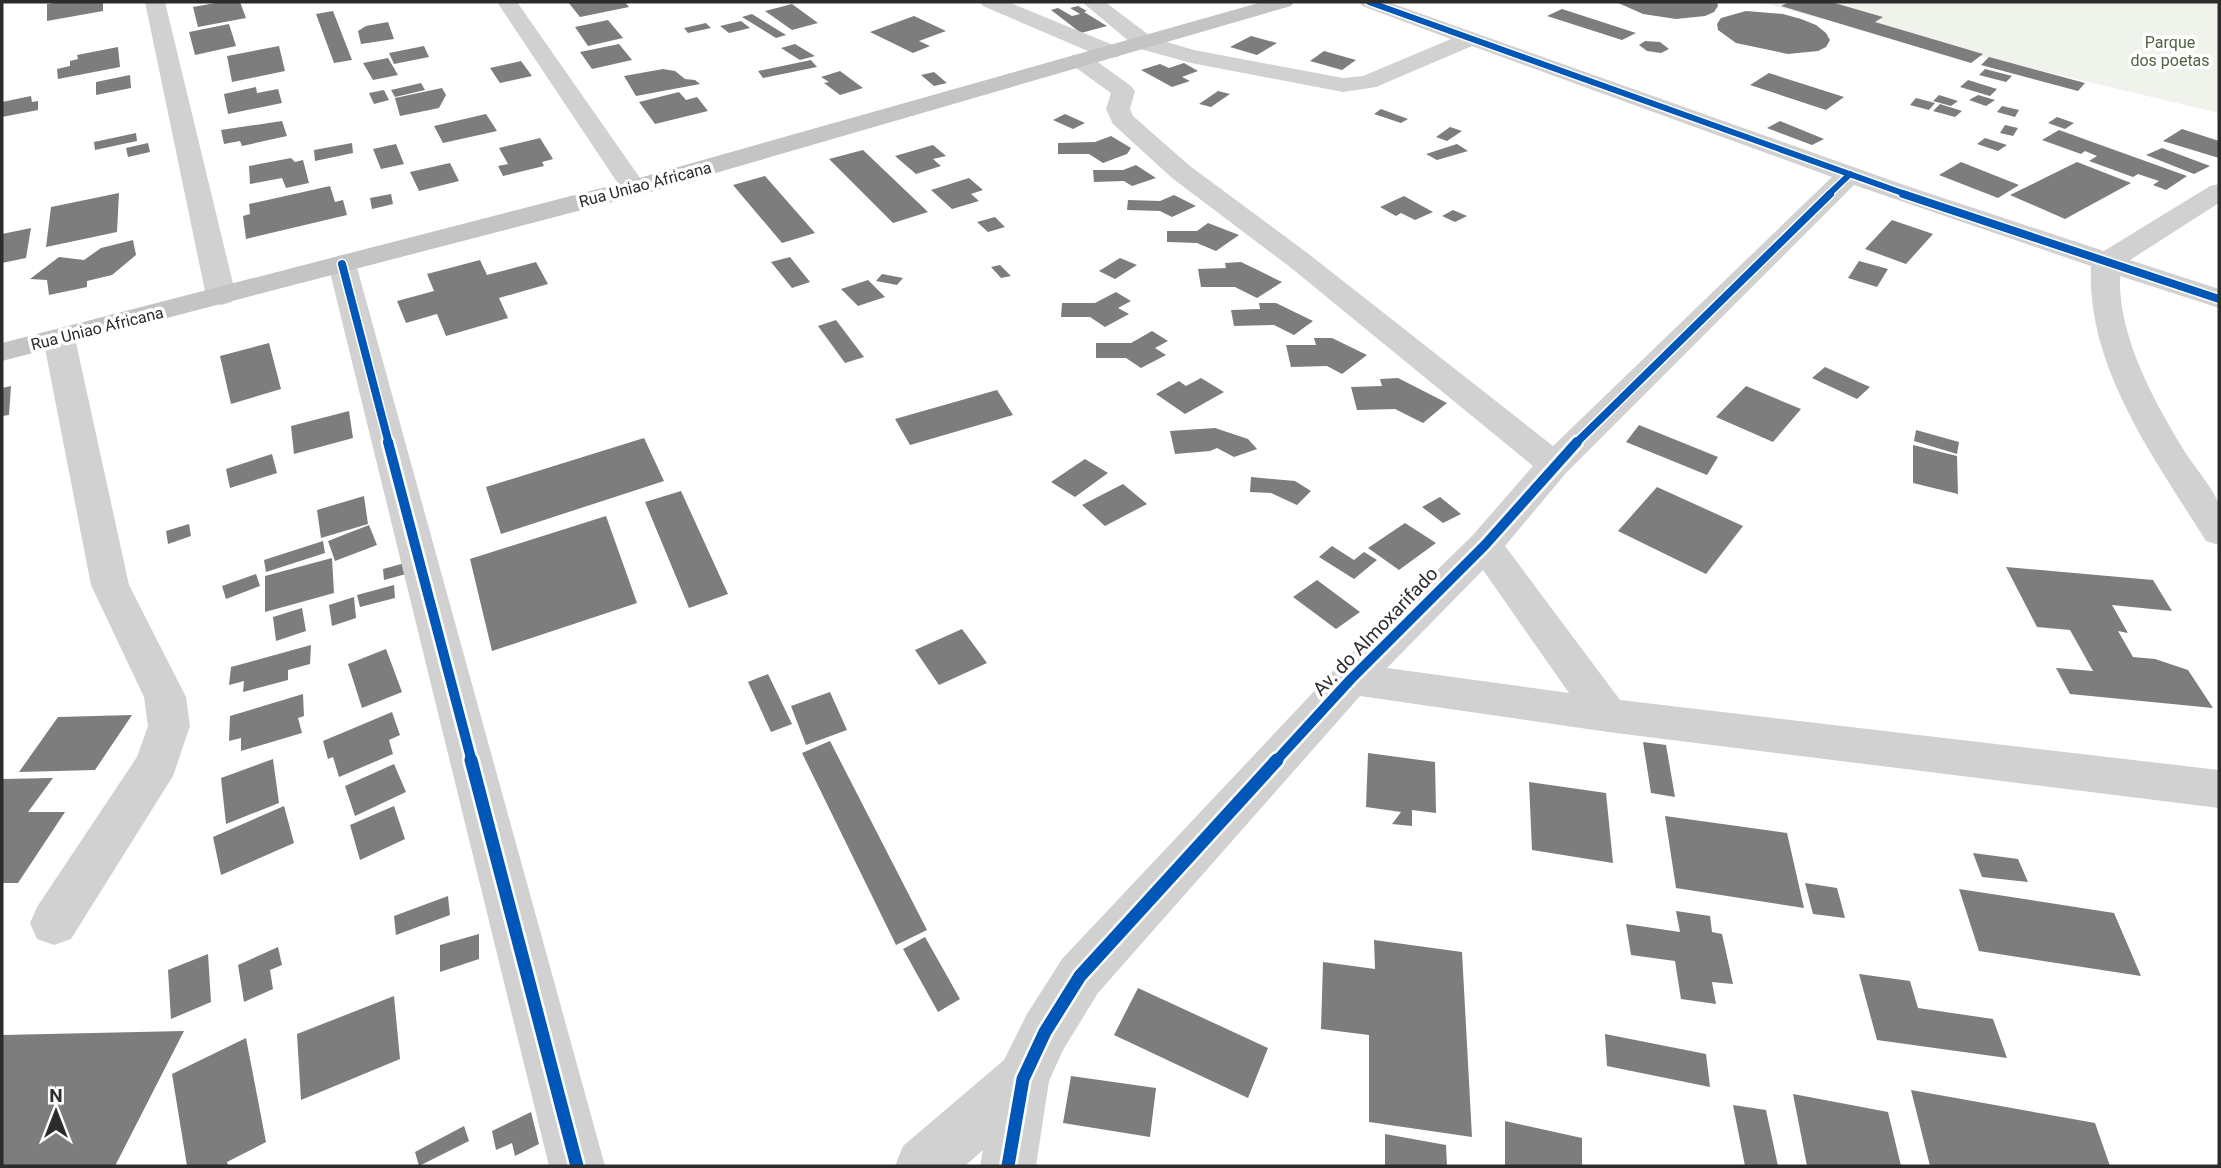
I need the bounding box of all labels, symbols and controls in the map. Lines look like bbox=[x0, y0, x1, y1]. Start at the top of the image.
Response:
park label: Parque dos poetas bbox=[2130, 33, 2210, 70]
street label: Rua Uniao Africana bbox=[577, 158, 713, 211]
street label: Rua Uniao Africana bbox=[29, 303, 165, 354]
street label: Av. do Almoxarifado bbox=[1308, 562, 1443, 700]
north arrow bbox=[21, 1077, 91, 1147]
text: N bbox=[49, 1084, 63, 1107]

